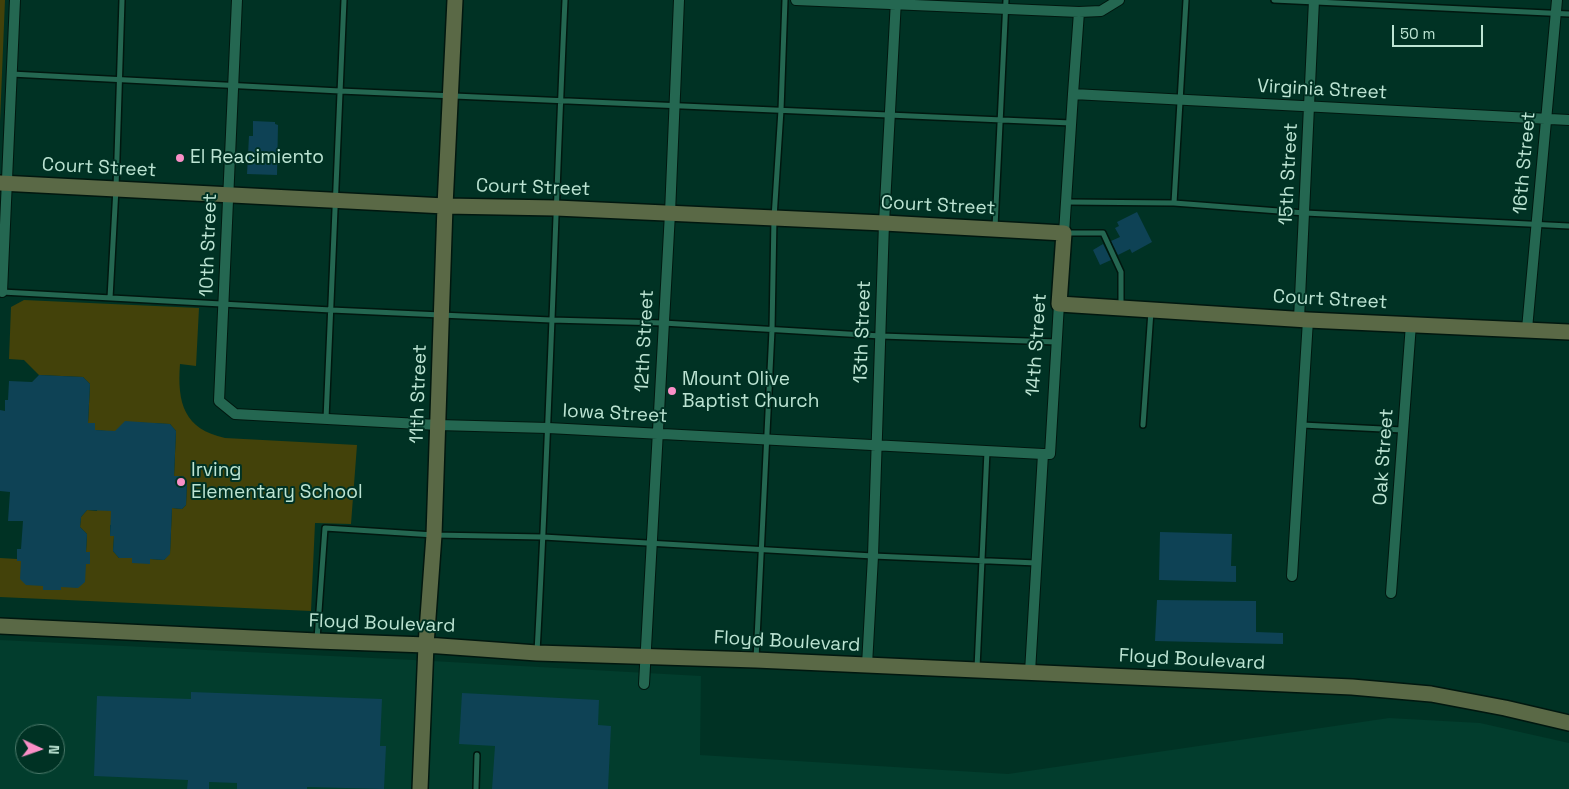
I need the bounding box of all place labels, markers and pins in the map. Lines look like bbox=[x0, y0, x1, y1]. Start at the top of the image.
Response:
place label: El Reacimiento bbox=[190, 147, 324, 169]
marker: El Reacimiento bbox=[174, 152, 186, 164]
place label: Mount Olive Baptist Church bbox=[682, 369, 819, 413]
marker: Mount Olive Baptist Church bbox=[666, 385, 678, 397]
place label: Irving Elementary School bbox=[191, 460, 363, 504]
marker: Irving Elementary School bbox=[175, 476, 187, 488]

